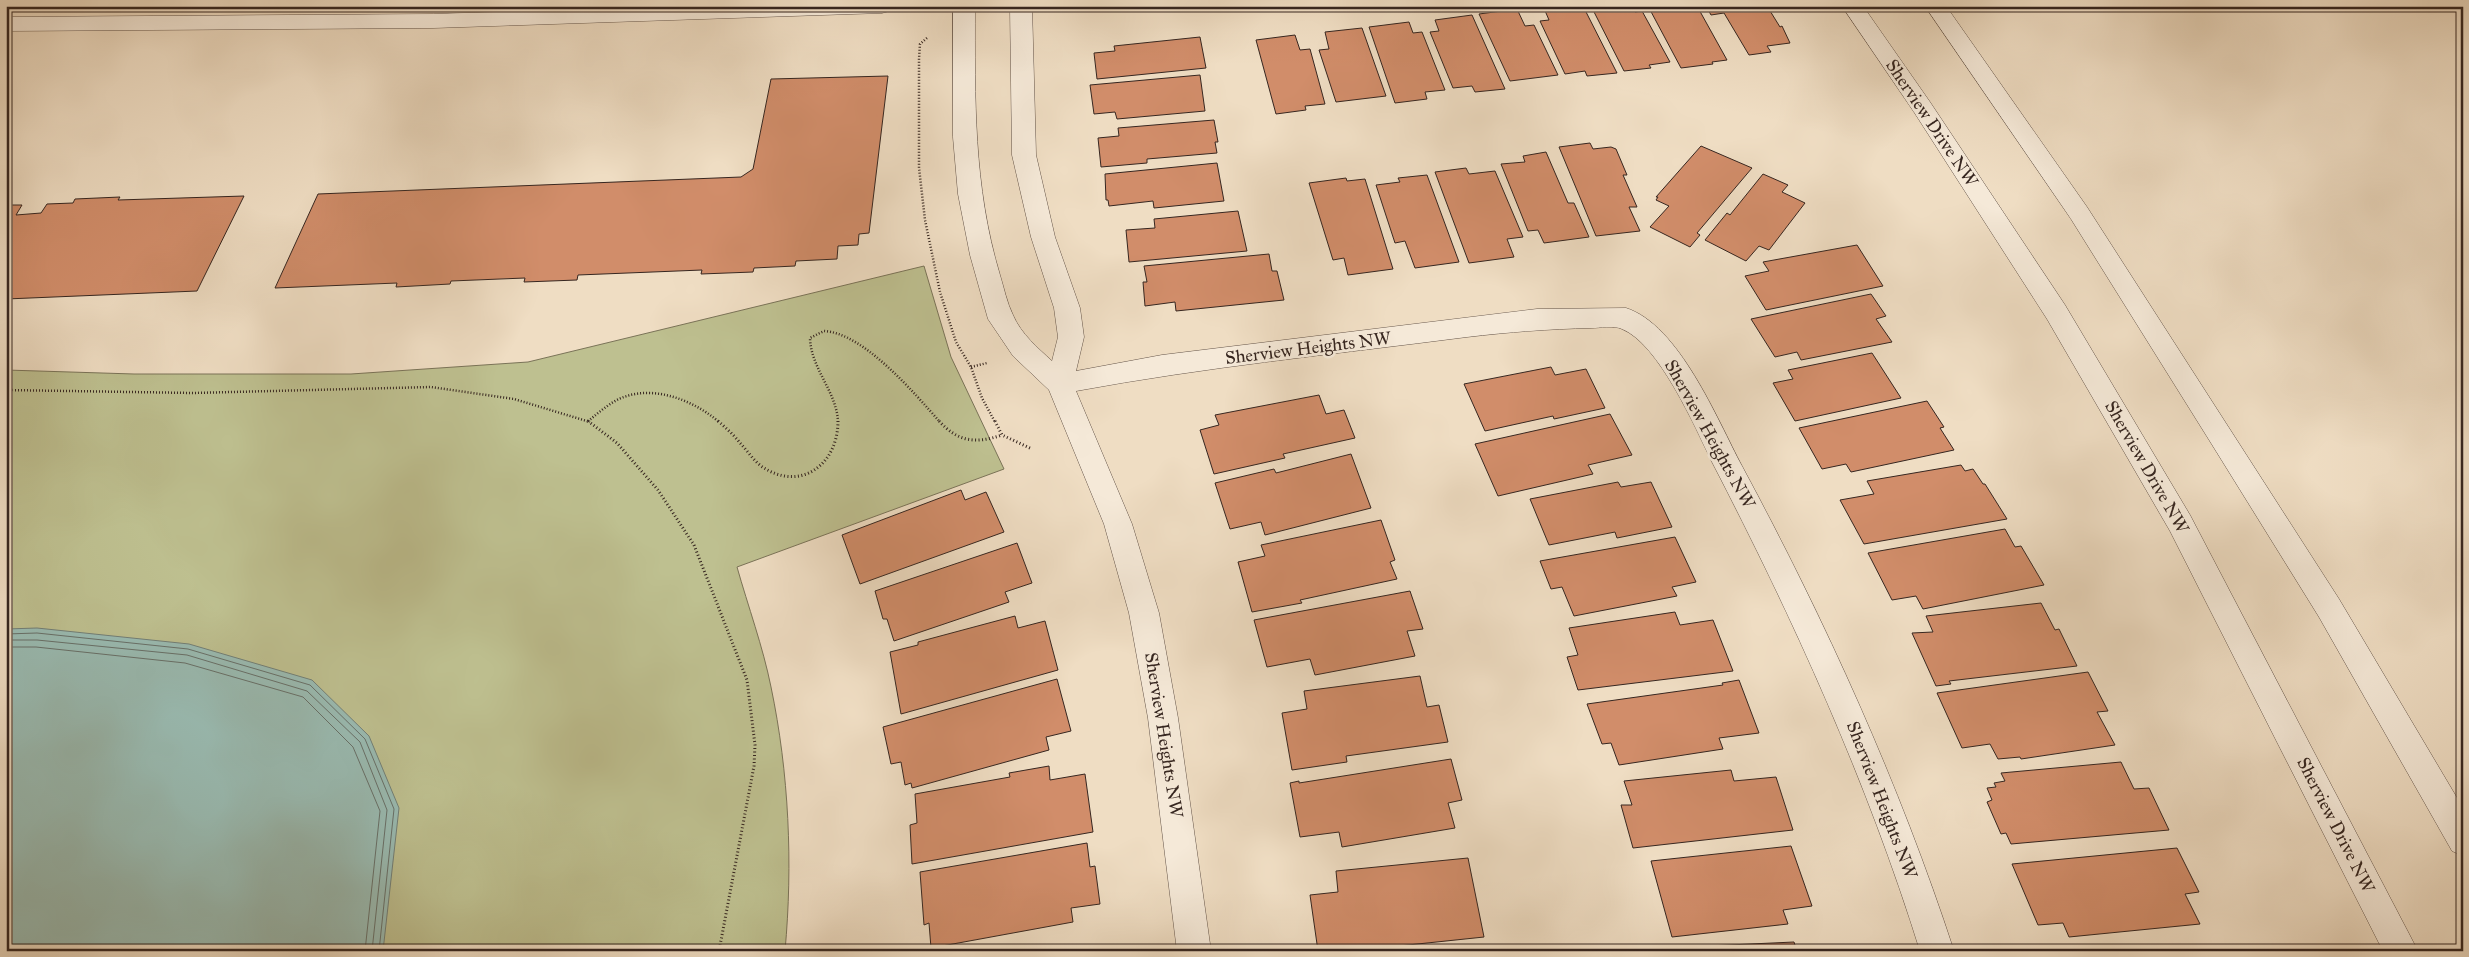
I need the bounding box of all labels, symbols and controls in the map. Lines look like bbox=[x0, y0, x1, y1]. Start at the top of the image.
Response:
street label: Sherview Drive NW bbox=[1881, 55, 1983, 192]
street label: Sherview Heights NW bbox=[1224, 327, 1393, 370]
street label: Sherview Heights NW bbox=[1659, 356, 1760, 514]
street label: Sherview Drive NW bbox=[2100, 397, 2194, 538]
street label: Sherview Heights NW bbox=[1139, 651, 1188, 820]
street label: Sherview Heights NW bbox=[1841, 718, 1922, 883]
street label: Sherview Drive NW bbox=[2292, 753, 2380, 897]

